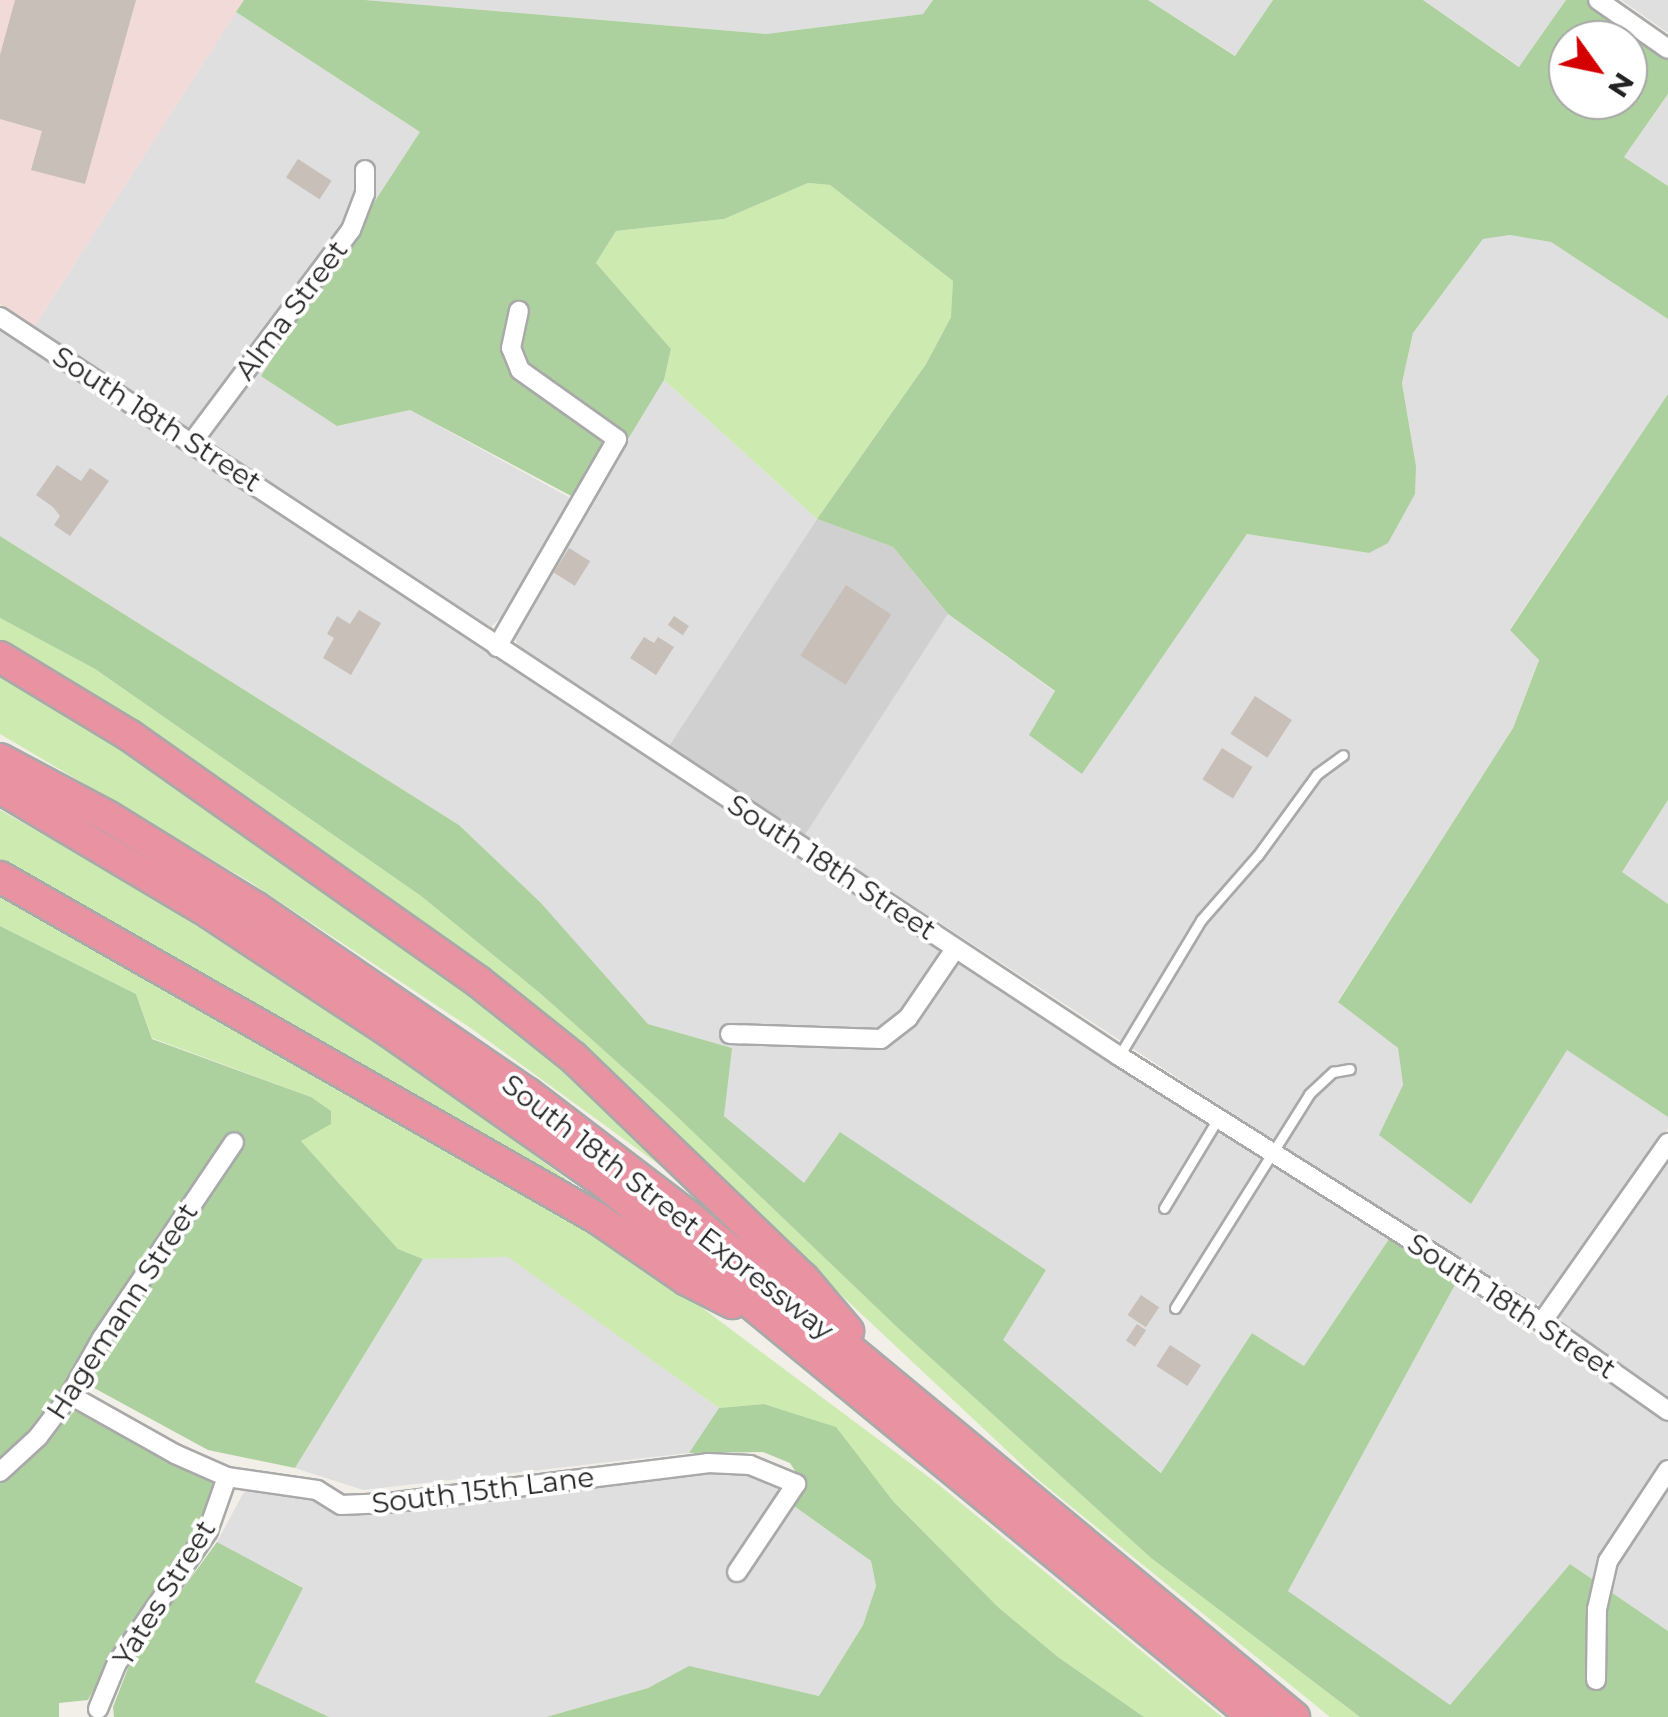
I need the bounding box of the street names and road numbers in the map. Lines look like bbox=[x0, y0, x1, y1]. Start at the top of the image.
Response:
street label: Alma Street bbox=[228, 234, 354, 386]
street label: South 18th Street bbox=[47, 339, 267, 499]
street label: South 18th Street bbox=[722, 787, 942, 947]
street label: South 18th Street Expressway bbox=[496, 1067, 840, 1347]
street label: Hagemann Street bbox=[39, 1196, 205, 1426]
street label: South 18th Street bbox=[1402, 1226, 1622, 1386]
street label: South 15th Lane bbox=[370, 1460, 596, 1520]
street label: Yates Street bbox=[106, 1514, 222, 1672]

